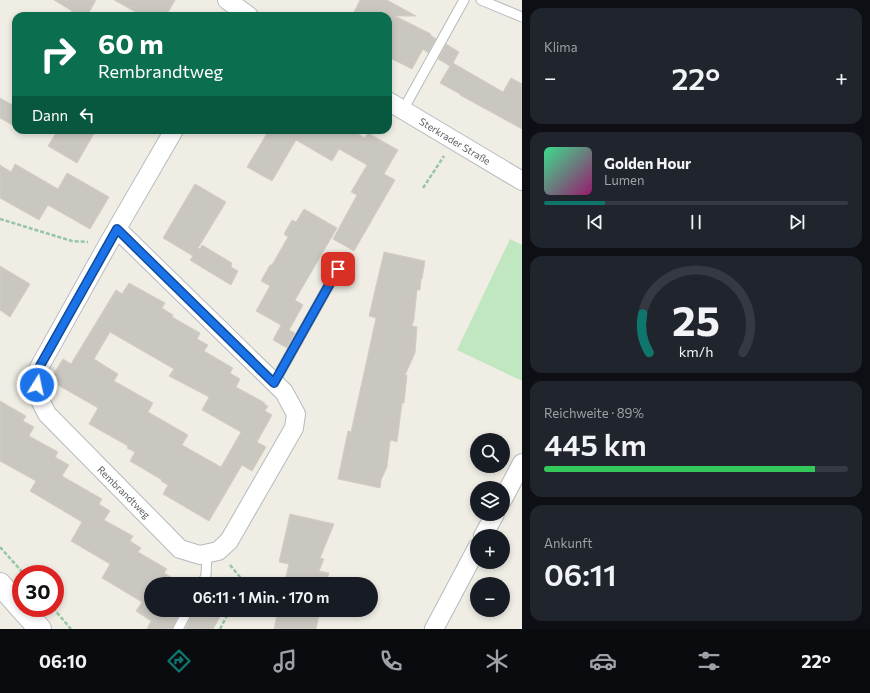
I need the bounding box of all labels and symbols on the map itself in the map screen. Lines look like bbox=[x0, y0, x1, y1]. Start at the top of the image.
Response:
street label: Sterkrader Straße bbox=[417, 115, 493, 167]
pin bbox=[321, 252, 355, 286]
position arrow bbox=[16, 364, 58, 406]
street label: Rembrandtweg bbox=[95, 463, 153, 521]
speed limit sign: 30 bbox=[12, 565, 64, 617]

